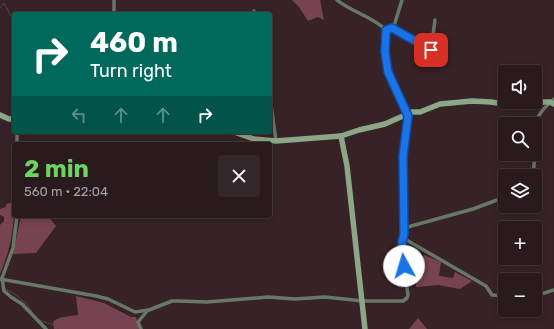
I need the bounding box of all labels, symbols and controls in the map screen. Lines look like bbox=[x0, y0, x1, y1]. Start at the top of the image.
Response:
text: 460 m bbox=[90, 26, 178, 59]
icon: right bbox=[24, 28, 76, 80]
pin bbox=[414, 33, 448, 67]
icon: arrive bbox=[420, 39, 442, 61]
text: Turn right bbox=[90, 60, 172, 82]
map controls bbox=[498, 65, 542, 317]
button: sound bbox=[498, 65, 542, 109]
icon: left bbox=[68, 104, 90, 126]
icon: ahead bbox=[110, 104, 132, 126]
icon: ahead bbox=[152, 104, 174, 126]
icon: right bbox=[194, 104, 216, 126]
button: search bbox=[498, 117, 542, 161]
text: 2 min bbox=[24, 155, 89, 183]
button: close bbox=[218, 155, 260, 197]
button: layers bbox=[498, 169, 542, 213]
text: 560 m · 22:04 bbox=[24, 184, 108, 199]
button: + bbox=[498, 221, 542, 265]
position arrow bbox=[383, 245, 425, 287]
button: − bbox=[498, 273, 542, 317]

